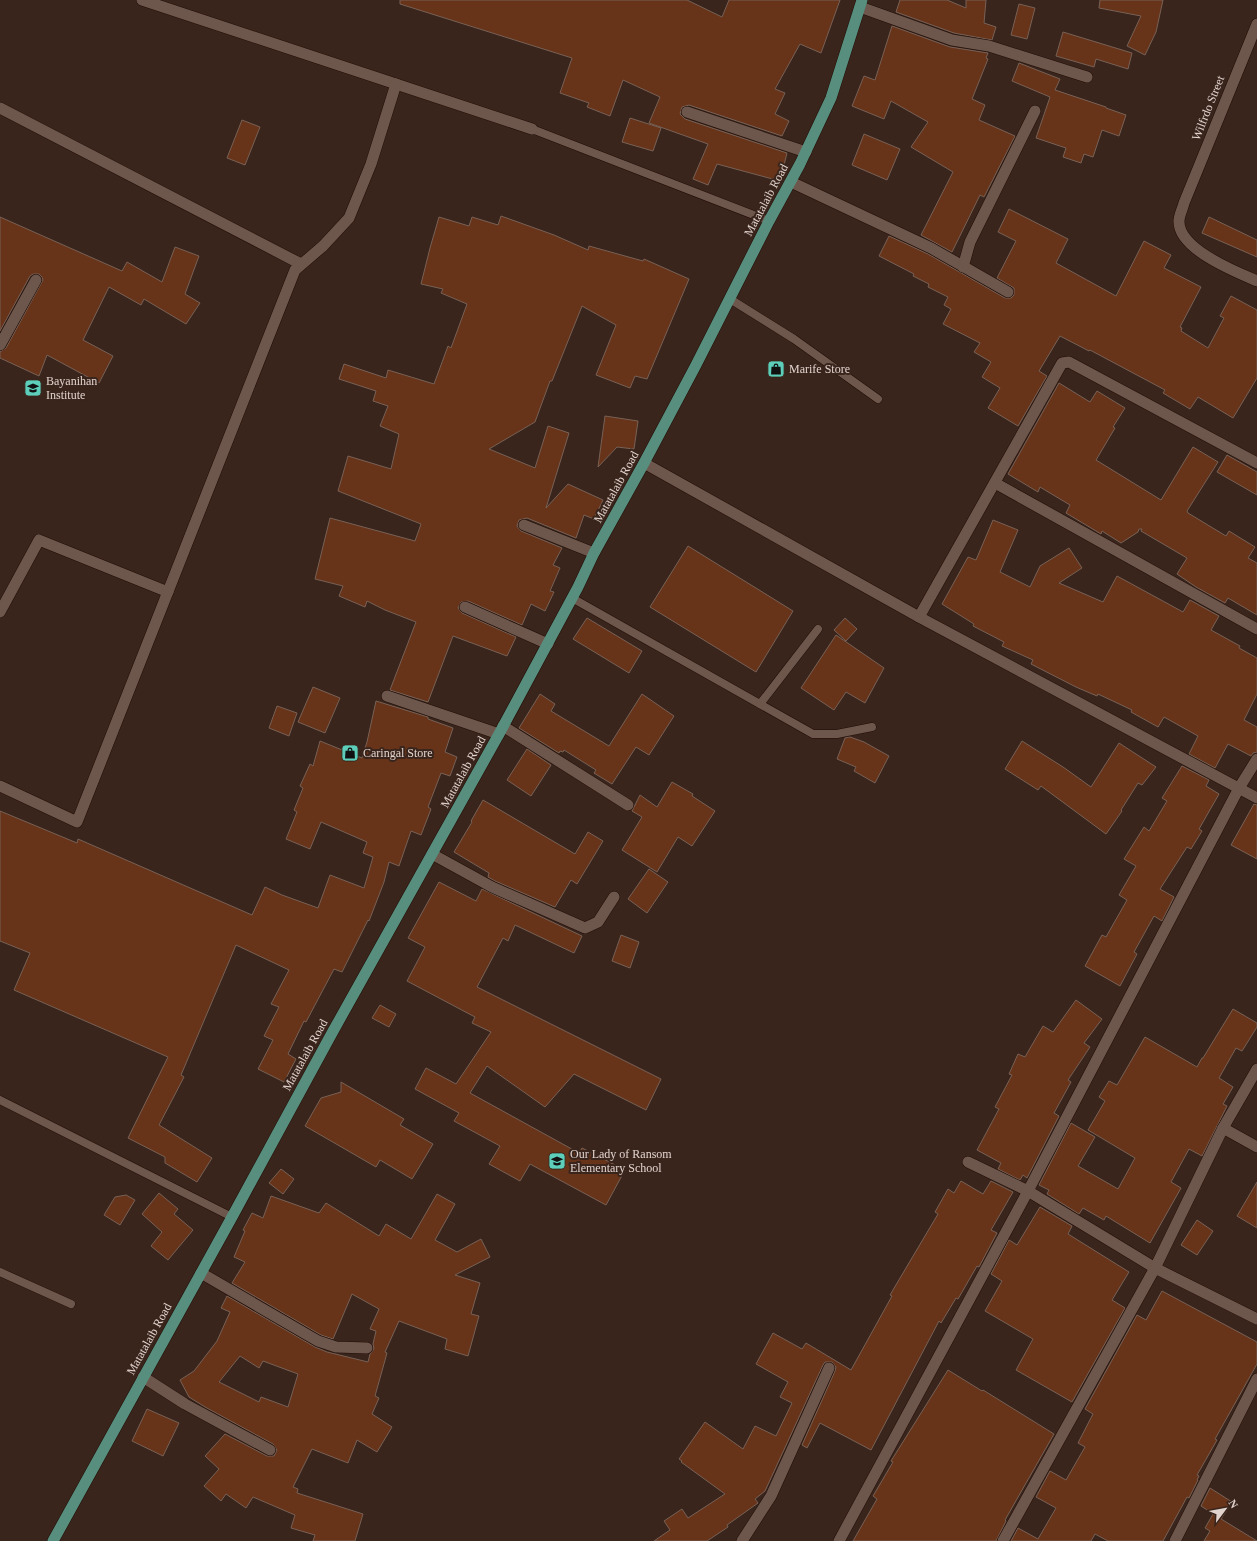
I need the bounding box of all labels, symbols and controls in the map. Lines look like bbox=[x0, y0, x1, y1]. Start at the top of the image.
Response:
street label: Wilfrdo Street bbox=[1189, 73, 1228, 142]
street label: Matatalaib Road bbox=[741, 162, 791, 238]
shop icon: Marife Store bbox=[766, 359, 786, 379]
place label: Marife Store bbox=[789, 362, 850, 376]
place label: Bayanihan Institute bbox=[46, 374, 97, 402]
school or university icon: Bayanihan Institute bbox=[23, 378, 43, 398]
street label: Matatalaib Road bbox=[591, 449, 641, 525]
street label: Matatalaib Road bbox=[438, 734, 488, 810]
shop icon: Caringal Store bbox=[340, 743, 360, 763]
place label: Caringal Store bbox=[363, 746, 433, 760]
street label: Matatalaib Road bbox=[280, 1017, 330, 1093]
place label: Our Lady of Ransom Elementary School bbox=[570, 1147, 672, 1175]
school or university icon: Our Lady of Ransom Elementary School bbox=[547, 1151, 567, 1171]
street label: Matatalaib Road bbox=[124, 1301, 174, 1377]
north arrow bbox=[1205, 1489, 1245, 1529]
text: N bbox=[1226, 1497, 1241, 1510]

